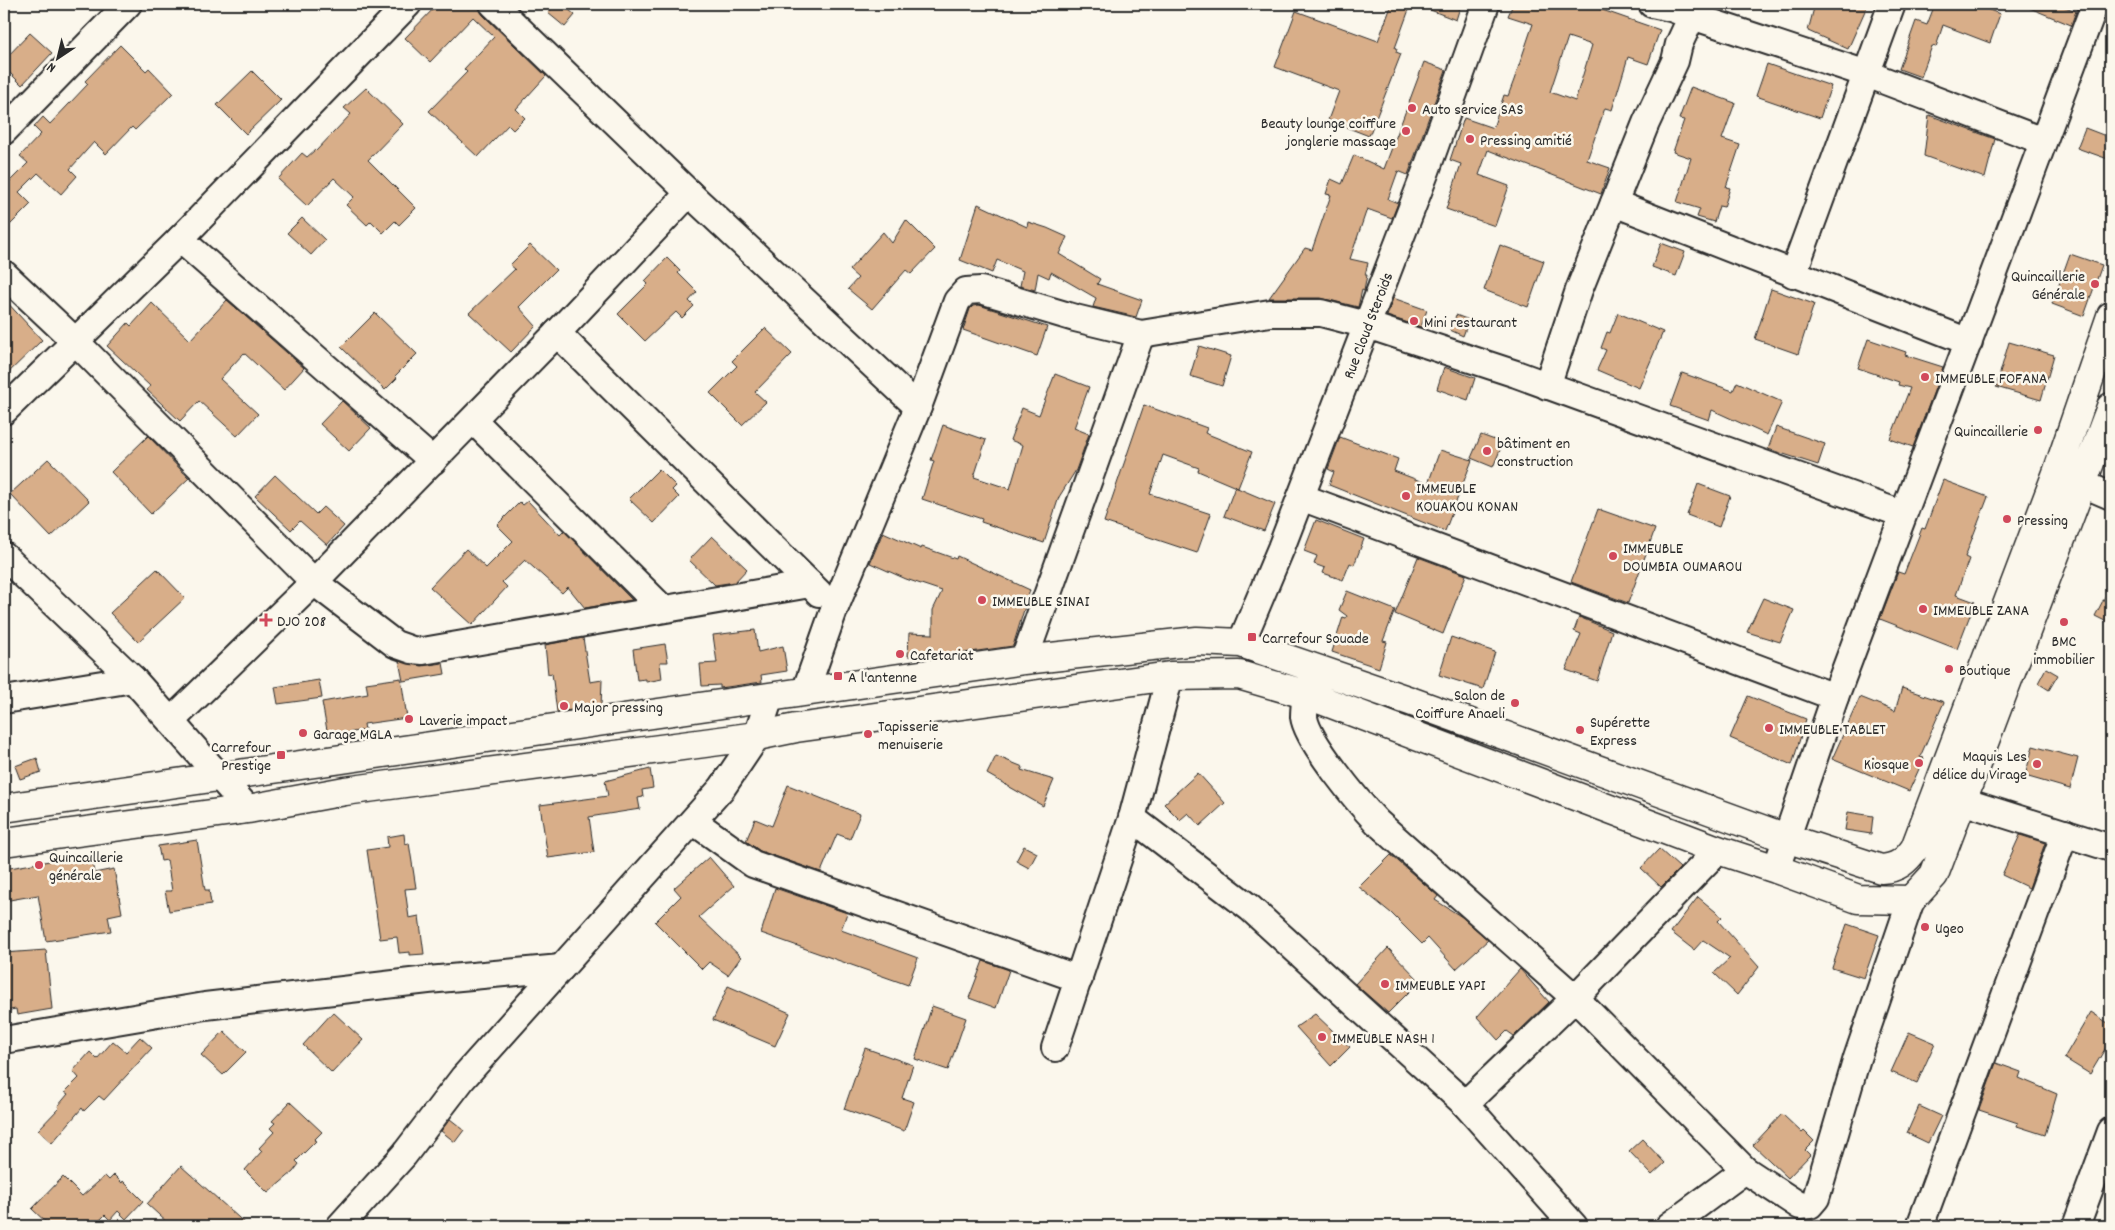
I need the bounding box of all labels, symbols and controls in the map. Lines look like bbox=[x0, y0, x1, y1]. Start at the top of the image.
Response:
north arrow bbox=[32, 32, 82, 82]
text: N bbox=[43, 57, 60, 77]
place label: Auto service SAS bbox=[1422, 99, 1524, 122]
marker: Auto service SAS bbox=[1406, 102, 1418, 114]
place label: Beauty lounge coiffure jonglerie massage bbox=[1261, 113, 1396, 154]
marker: Beauty lounge coiffure jonglerie massage bbox=[1400, 125, 1412, 137]
place label: Pressing amitié bbox=[1480, 130, 1572, 153]
marker: Pressing amitié bbox=[1464, 133, 1476, 145]
place label: Quincaillerie Générale bbox=[2011, 266, 2085, 307]
street label: Rue Cloud Steroids bbox=[1338, 269, 1400, 383]
marker: Quincaillerie Générale bbox=[2089, 278, 2101, 290]
place label: Mini restaurant bbox=[1424, 312, 1517, 335]
marker: Mini restaurant bbox=[1408, 315, 1420, 327]
place label: IMMEUBLE FOFANA bbox=[1935, 368, 2048, 391]
marker: IMMEUBLE FOFANA bbox=[1919, 371, 1931, 383]
place label: Quincaillerie bbox=[1954, 421, 2028, 444]
marker: Quincaillerie bbox=[2032, 424, 2044, 436]
place label: bâtiment en construction bbox=[1497, 433, 1573, 474]
marker: bâtiment en construction bbox=[1481, 445, 1493, 457]
place label: IMMEUBLE KOUAKOU KONAN bbox=[1416, 478, 1518, 519]
marker: IMMEUBLE KOUAKOU KONAN bbox=[1400, 490, 1412, 502]
place label: Pressing bbox=[2017, 510, 2068, 533]
marker: Pressing bbox=[2001, 513, 2013, 525]
place label: IMMEUBLE DOUMBIA OUMAROU bbox=[1623, 538, 1742, 579]
marker: IMMEUBLE DOUMBIA OUMAROU bbox=[1607, 550, 1619, 562]
place label: IMMEUBLE SINAI bbox=[992, 591, 1089, 614]
marker: IMMEUBLE SINAI bbox=[976, 594, 988, 606]
place label: IMMEUBLE ZANA bbox=[1933, 600, 2029, 623]
marker: IMMEUBLE ZANA bbox=[1917, 603, 1929, 615]
place label: DJO 208 bbox=[277, 611, 326, 634]
marker: DJO 208 bbox=[259, 613, 273, 627]
marker: BMC immobilier bbox=[2058, 616, 2070, 628]
place label: Carrefour Souade bbox=[1262, 628, 1369, 651]
marker: Carrefour Souade bbox=[1246, 631, 1258, 643]
place label: BMC immobilier bbox=[2033, 631, 2095, 672]
place label: Cafetariat bbox=[910, 645, 974, 668]
marker: Cafetariat bbox=[894, 648, 906, 660]
place label: Boutique bbox=[1959, 660, 2011, 683]
marker: Boutique bbox=[1943, 663, 1955, 675]
place label: A l'antenne bbox=[848, 667, 917, 690]
marker: A l'antenne bbox=[832, 670, 844, 682]
place label: Salon de Coiffure Anaeli bbox=[1415, 685, 1505, 726]
place label: Major pressing bbox=[574, 697, 663, 720]
marker: Salon de Coiffure Anaeli bbox=[1509, 697, 1521, 709]
marker: Major pressing bbox=[558, 700, 570, 712]
place label: Laverie impact bbox=[419, 710, 508, 733]
place label: Supérette Express bbox=[1590, 712, 1650, 753]
marker: Laverie impact bbox=[403, 713, 415, 725]
place label: Tapisserie menuiserie bbox=[878, 716, 943, 757]
place label: IMMEUBLE TABLET bbox=[1779, 719, 1886, 742]
marker: IMMEUBLE TABLET bbox=[1763, 722, 1775, 734]
place label: Garage MGLA bbox=[313, 724, 393, 747]
marker: Supérette Express bbox=[1574, 724, 1586, 736]
marker: Garage MGLA bbox=[297, 727, 309, 739]
marker: Tapisserie menuiserie bbox=[862, 728, 874, 740]
place label: Carrefour Prestige bbox=[211, 737, 271, 778]
place label: Maquis Les délice du Virage bbox=[1933, 746, 2027, 787]
marker: Carrefour Prestige bbox=[275, 749, 287, 761]
place label: Kiosque bbox=[1864, 754, 1909, 777]
marker: Kiosque bbox=[1913, 757, 1925, 769]
marker: Maquis Les délice du Virage bbox=[2031, 758, 2043, 770]
place label: Quincaillerie générale bbox=[49, 847, 123, 888]
marker: Quincaillerie générale bbox=[33, 859, 45, 871]
place label: Ugeo bbox=[1935, 918, 1964, 941]
marker: Ugeo bbox=[1919, 921, 1931, 933]
place label: IMMEUBLE YAPI bbox=[1395, 975, 1486, 998]
marker: IMMEUBLE YAPI bbox=[1379, 978, 1391, 990]
place label: IMMEUBLE NASH 1 bbox=[1332, 1028, 1435, 1051]
marker: IMMEUBLE NASH 1 bbox=[1316, 1031, 1328, 1043]

